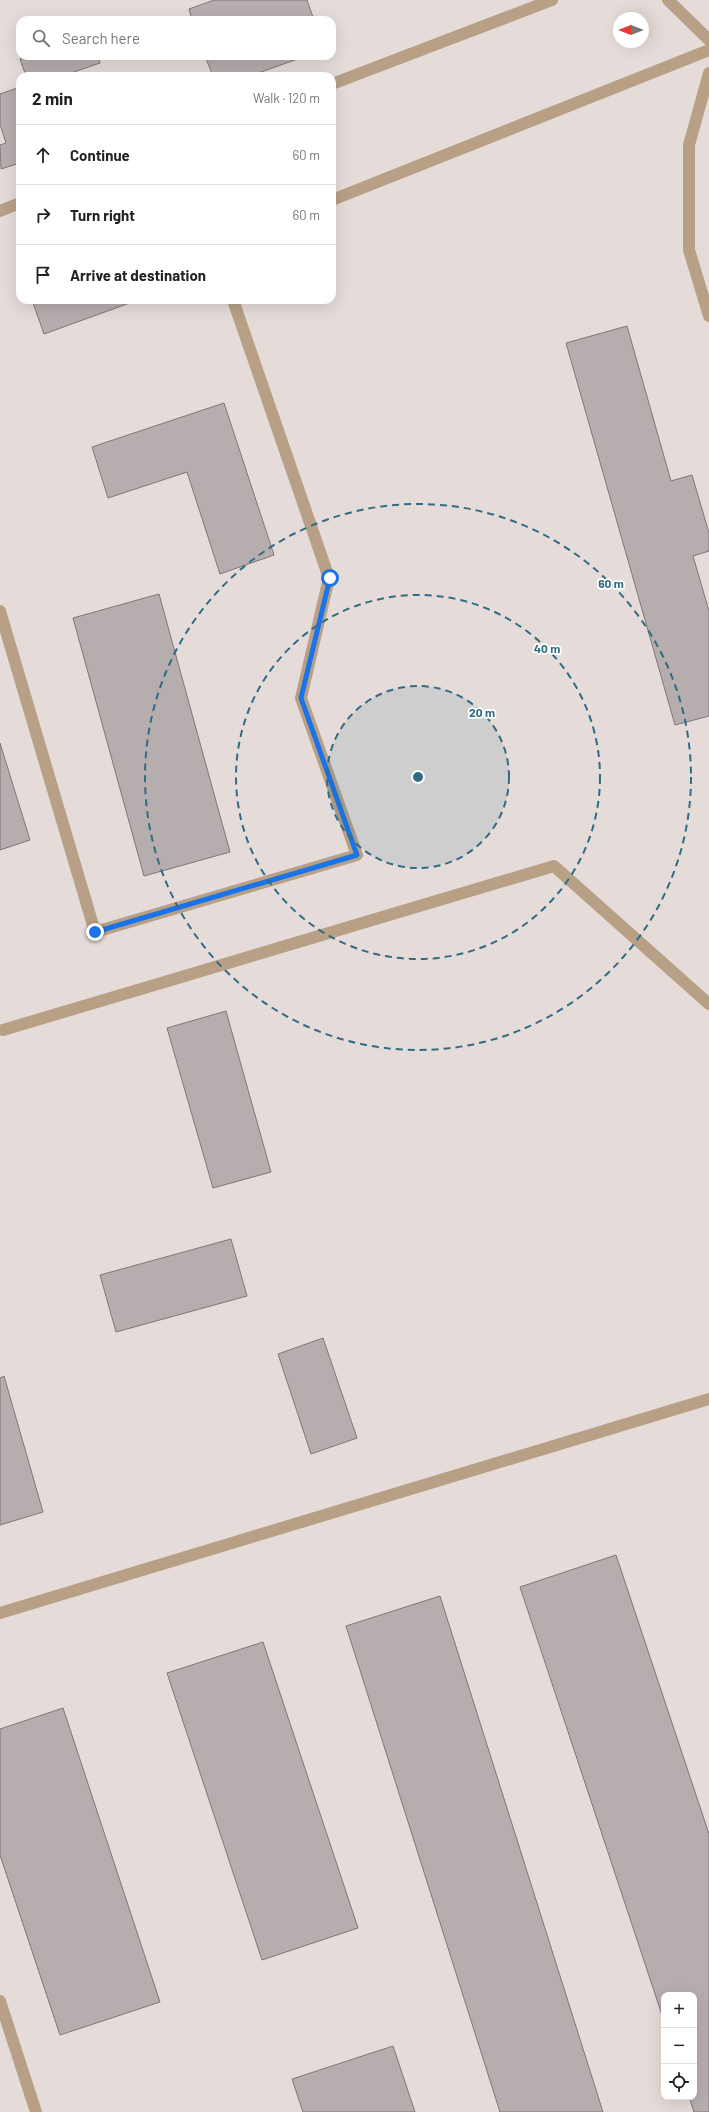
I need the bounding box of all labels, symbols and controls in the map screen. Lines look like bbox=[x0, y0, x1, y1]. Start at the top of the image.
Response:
north arrow bbox=[613, 12, 649, 48]
search box bbox=[16, 16, 336, 60]
icon: search bbox=[30, 27, 52, 49]
text: Search here bbox=[62, 29, 140, 47]
text: 2 min bbox=[32, 88, 73, 108]
text: Walk · 120 m bbox=[253, 90, 320, 106]
icon: ahead bbox=[32, 144, 54, 166]
text: Continue bbox=[70, 146, 130, 164]
text: 60 m bbox=[293, 147, 320, 163]
icon: right bbox=[32, 204, 54, 226]
text: Turn right bbox=[70, 206, 135, 224]
text: 60 m bbox=[293, 207, 320, 223]
icon: arrive bbox=[32, 264, 54, 286]
text: Arrive at destination bbox=[70, 266, 206, 284]
route start bbox=[321, 569, 339, 587]
text: 60 m bbox=[598, 576, 624, 590]
text: 40 m bbox=[534, 641, 560, 655]
text: 20 m bbox=[469, 705, 495, 719]
centre of rings bbox=[411, 770, 425, 784]
route end bbox=[86, 923, 104, 941]
map controls bbox=[661, 1992, 697, 2100]
button: + bbox=[661, 1992, 697, 2028]
button: − bbox=[661, 2028, 697, 2064]
button: locate bbox=[661, 2064, 697, 2100]

